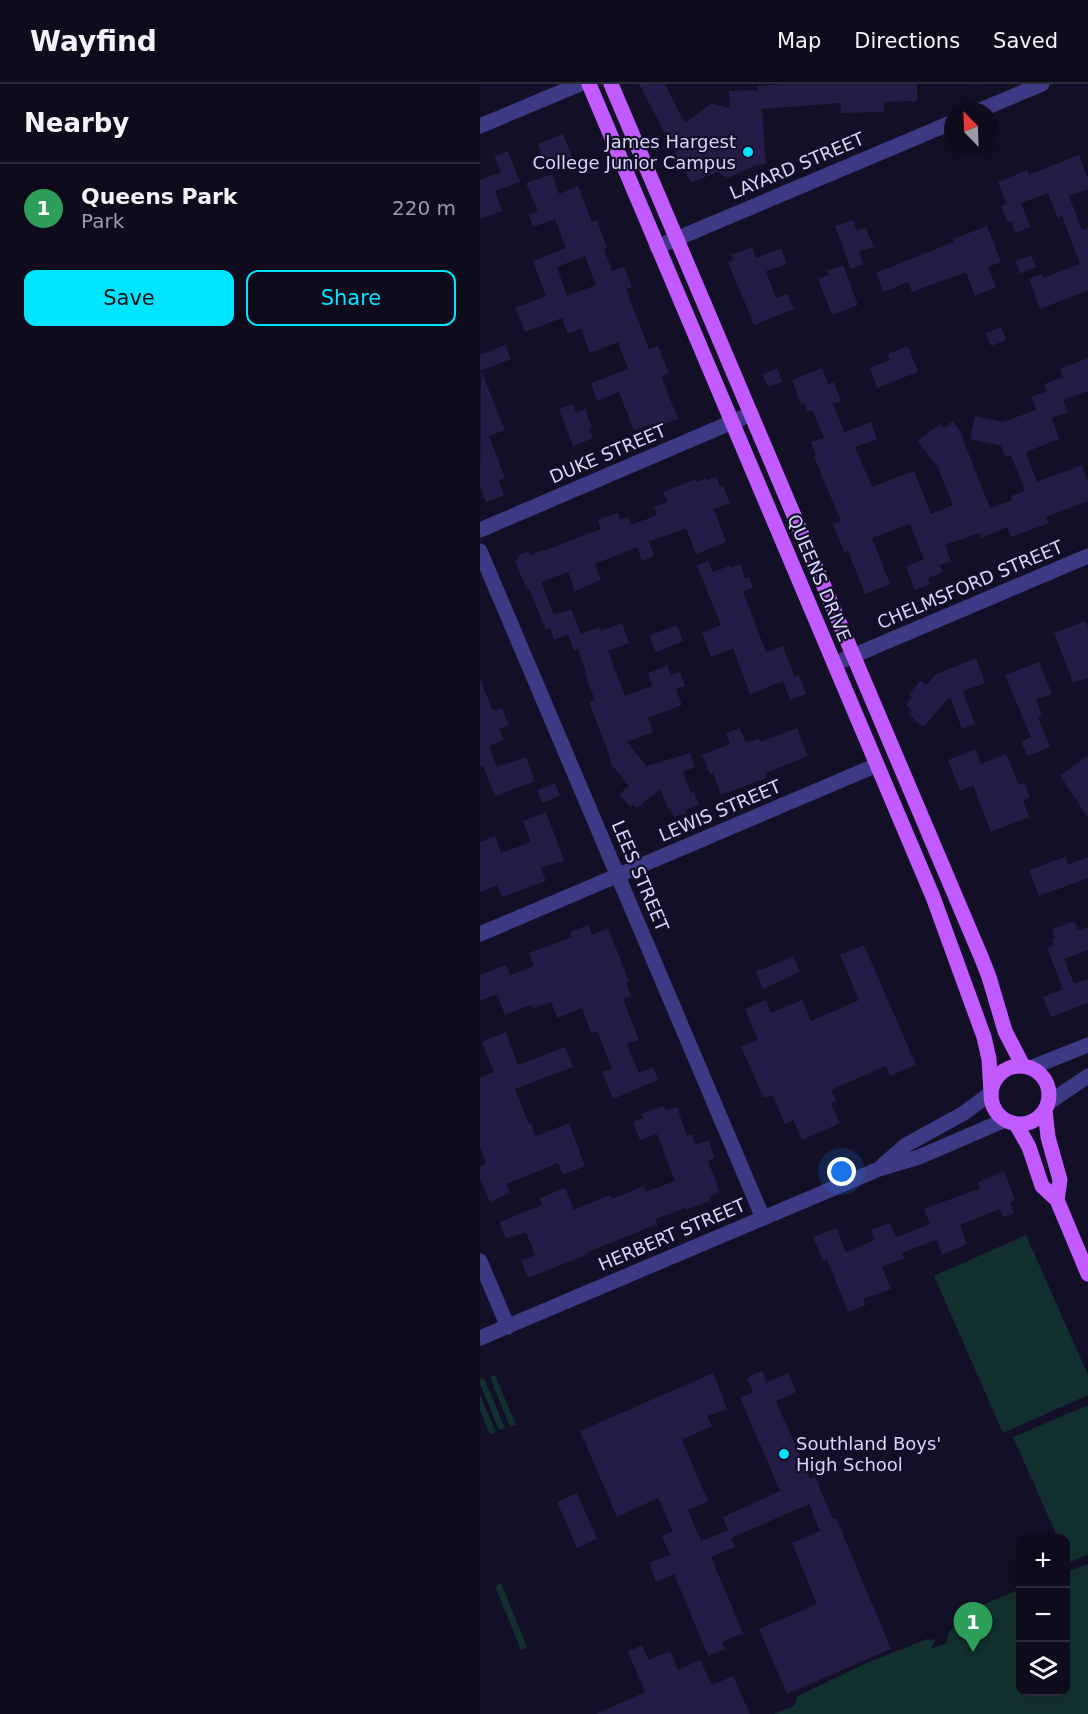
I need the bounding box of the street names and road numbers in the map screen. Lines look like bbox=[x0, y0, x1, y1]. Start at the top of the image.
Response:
street label: LAYARD STREET bbox=[726, 127, 868, 203]
street label: DUKE STREET bbox=[546, 419, 670, 488]
street label: QUEENS DRIVE bbox=[783, 511, 856, 645]
street label: CHELMSFORD STREET bbox=[874, 535, 1067, 633]
street label: LEWIS STREET bbox=[656, 775, 785, 846]
street label: LEES STREET bbox=[608, 817, 674, 935]
street label: HERBERT STREET bbox=[595, 1194, 749, 1275]

